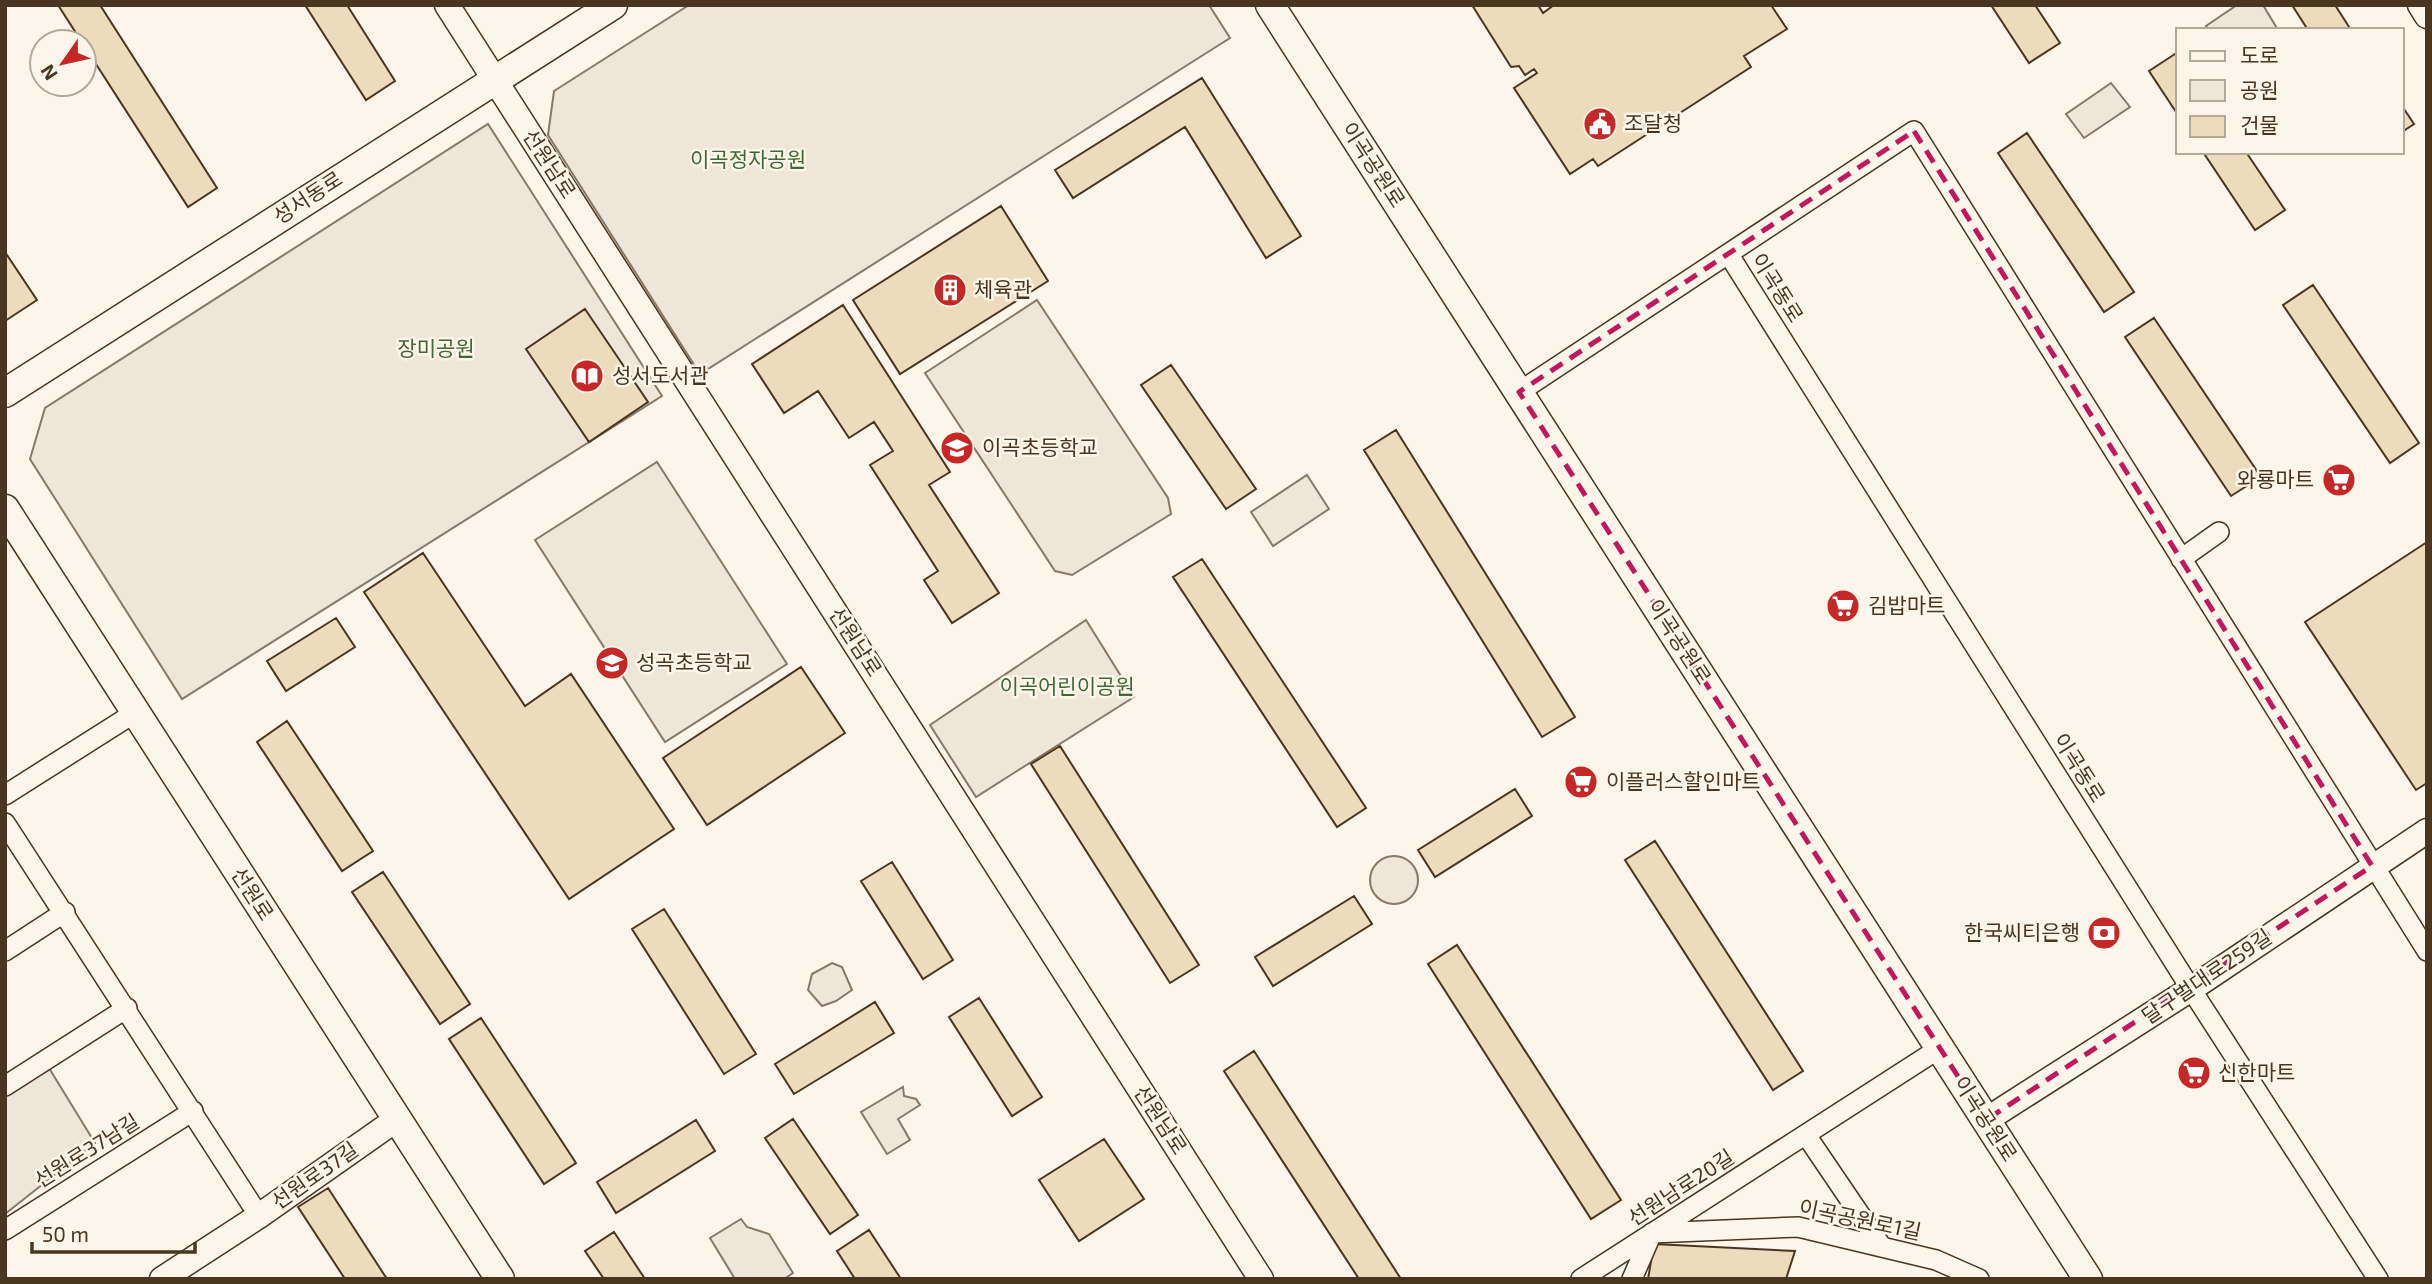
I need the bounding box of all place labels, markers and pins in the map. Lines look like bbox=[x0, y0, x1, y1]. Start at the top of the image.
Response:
public building icon: 조달청 bbox=[1581, 105, 1619, 143]
place label: 조달청 bbox=[1624, 110, 1682, 135]
building icon: 체육관 bbox=[931, 271, 969, 309]
place label: 체육관 bbox=[974, 276, 1032, 301]
library icon: 성서도서관 bbox=[568, 357, 606, 395]
place label: 성서도서관 bbox=[612, 362, 709, 387]
school or university icon: 이곡초등학교 bbox=[938, 429, 976, 467]
place label: 이곡초등학교 bbox=[982, 434, 1098, 459]
supermarket icon: 와룡마트 bbox=[2320, 461, 2358, 499]
place label: 와룡마트 bbox=[2237, 466, 2314, 491]
supermarket icon: 김밥마트 bbox=[1824, 587, 1862, 625]
place label: 김밥마트 bbox=[1868, 592, 1945, 617]
school or university icon: 성곡초등학교 bbox=[593, 644, 631, 682]
place label: 성곡초등학교 bbox=[636, 649, 752, 674]
supermarket icon: 이플러스할인마트 bbox=[1562, 763, 1600, 801]
place label: 이플러스할인마트 bbox=[1606, 768, 1761, 793]
bank icon: 한국씨티은행 bbox=[2085, 914, 2123, 952]
place label: 한국씨티은행 bbox=[1964, 919, 2080, 944]
supermarket icon: 신한마트 bbox=[2175, 1054, 2213, 1092]
place label: 신한마트 bbox=[2218, 1059, 2295, 1084]

